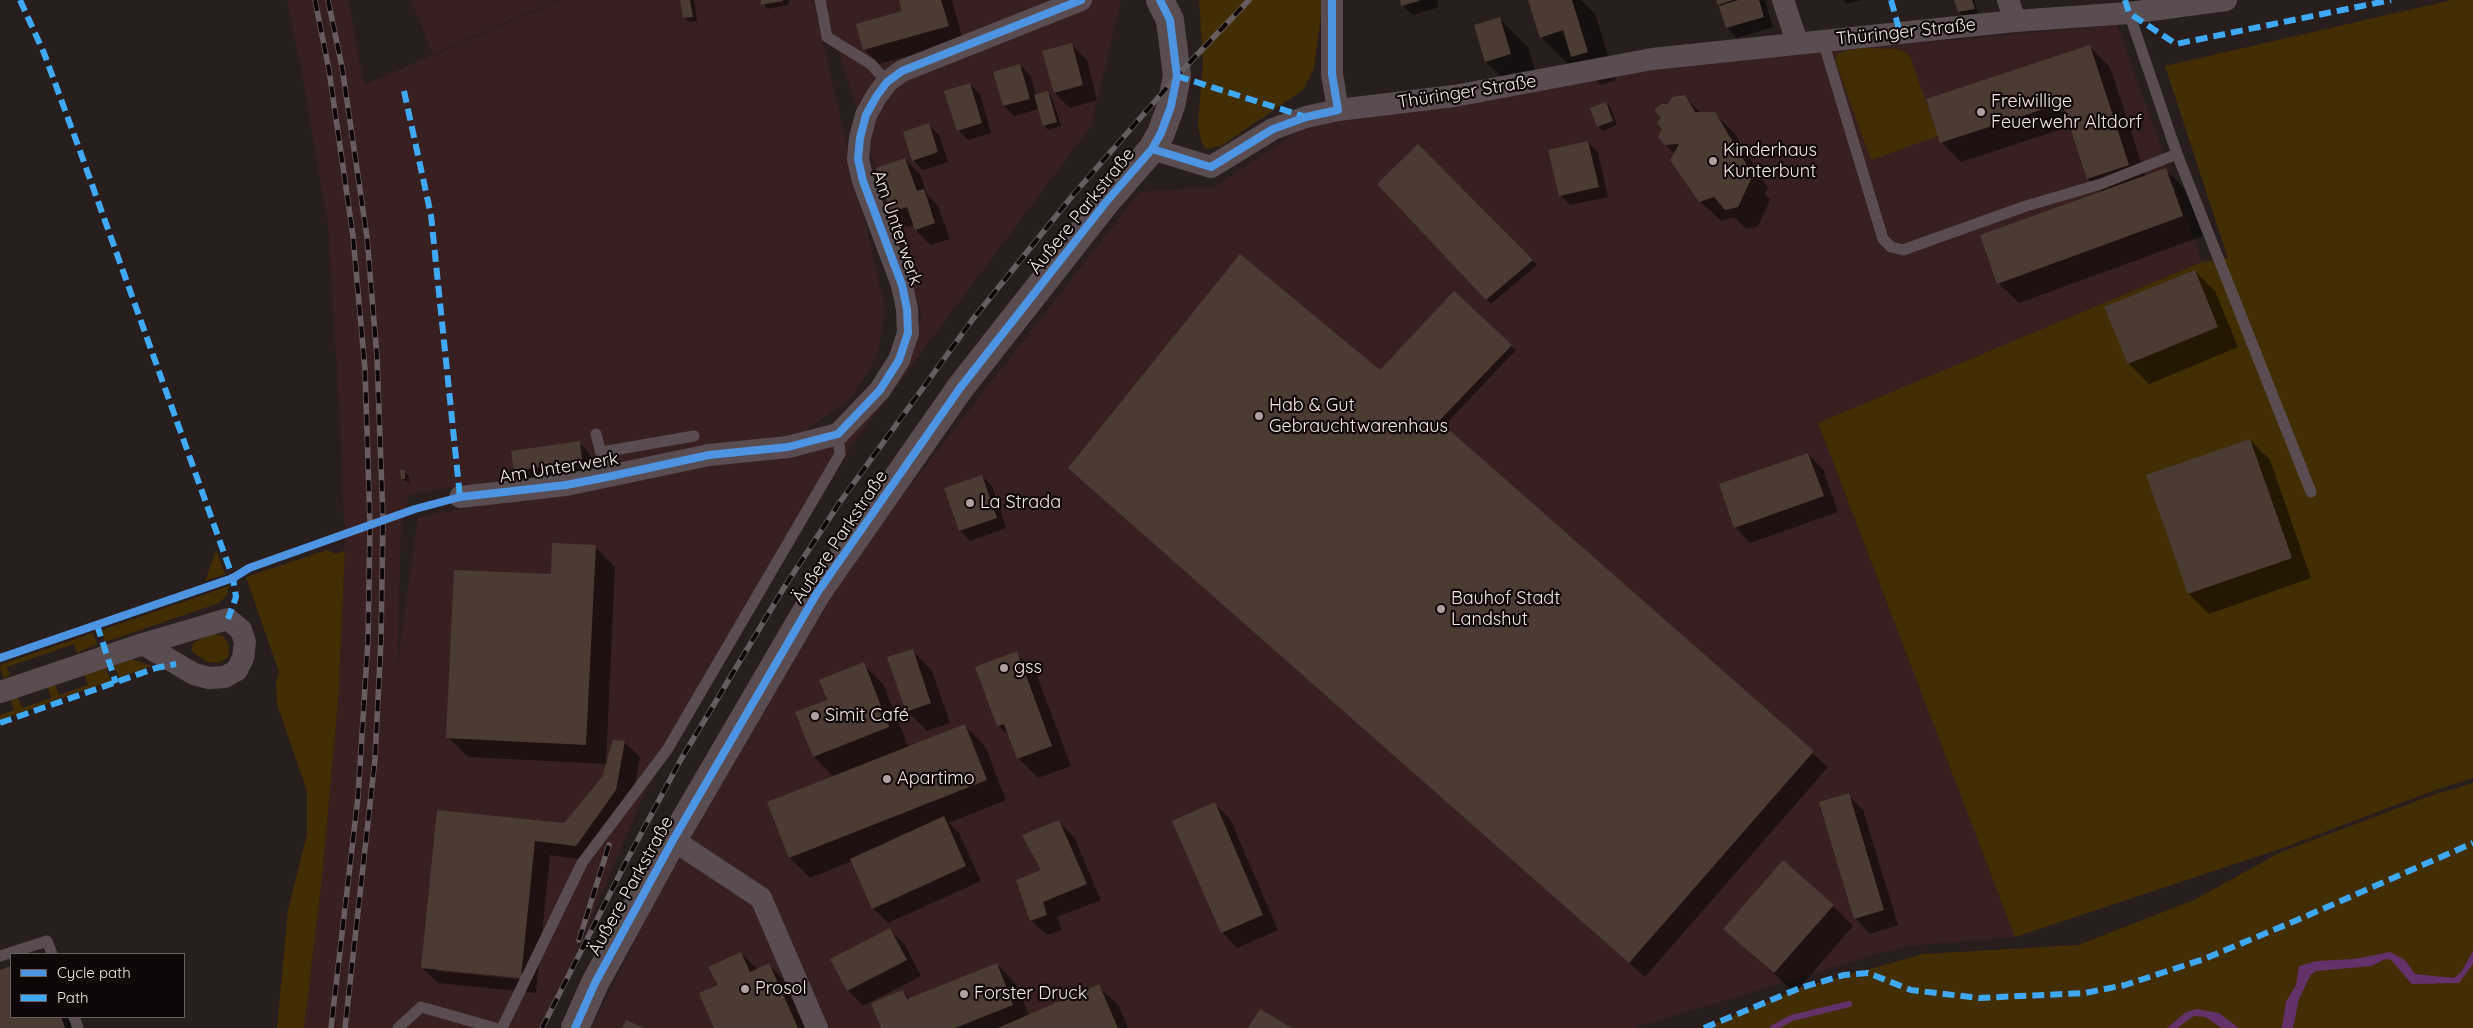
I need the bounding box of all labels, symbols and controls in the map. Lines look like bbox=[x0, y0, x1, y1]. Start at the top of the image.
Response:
street label: Thüringer Straße bbox=[1835, 14, 1977, 50]
street label: Thüringer Straße bbox=[1396, 70, 1538, 114]
place label: Freiwillige Feuerwehr Altdorf bbox=[1991, 91, 2142, 134]
marker: Freiwillige Feuerwehr Altdorf bbox=[1975, 106, 1987, 118]
place label: Kinderhaus Kunterbunt bbox=[1723, 140, 1817, 182]
street label: Äußere Parkstraße bbox=[1025, 144, 1139, 278]
marker: Kinderhaus Kunterbunt bbox=[1707, 155, 1719, 167]
street label: Am Unterwerk bbox=[867, 168, 927, 288]
place label: Hab & Gut Gebrauchtwarenhaus bbox=[1269, 395, 1448, 438]
marker: Hab & Gut Gebrauchtwarenhaus bbox=[1253, 410, 1265, 422]
street label: Am Unterwerk bbox=[498, 448, 620, 488]
street label: Äußere Parkstraße bbox=[787, 466, 893, 608]
place label: La Strada bbox=[980, 492, 1061, 514]
marker: La Strada bbox=[964, 497, 976, 509]
place label: Bauhof Stadt Landshut bbox=[1451, 588, 1560, 630]
marker: Bauhof Stadt Landshut bbox=[1435, 603, 1447, 615]
place label: gss bbox=[1014, 657, 1042, 679]
marker: gss bbox=[998, 662, 1010, 674]
place label: Simit Café bbox=[825, 705, 909, 727]
marker: Simit Café bbox=[809, 710, 821, 722]
place label: Apartimo bbox=[897, 768, 975, 790]
marker: Apartimo bbox=[881, 773, 893, 785]
street label: Äußere Parkstraße bbox=[584, 813, 678, 959]
legend bbox=[10, 953, 185, 1018]
text: Cycle path bbox=[57, 963, 131, 982]
place label: Prosol bbox=[755, 978, 807, 1000]
marker: Prosol bbox=[739, 983, 751, 995]
place label: Forster Druck bbox=[974, 983, 1087, 1005]
text: Path bbox=[57, 988, 89, 1007]
marker: Forster Druck bbox=[958, 988, 970, 1000]

